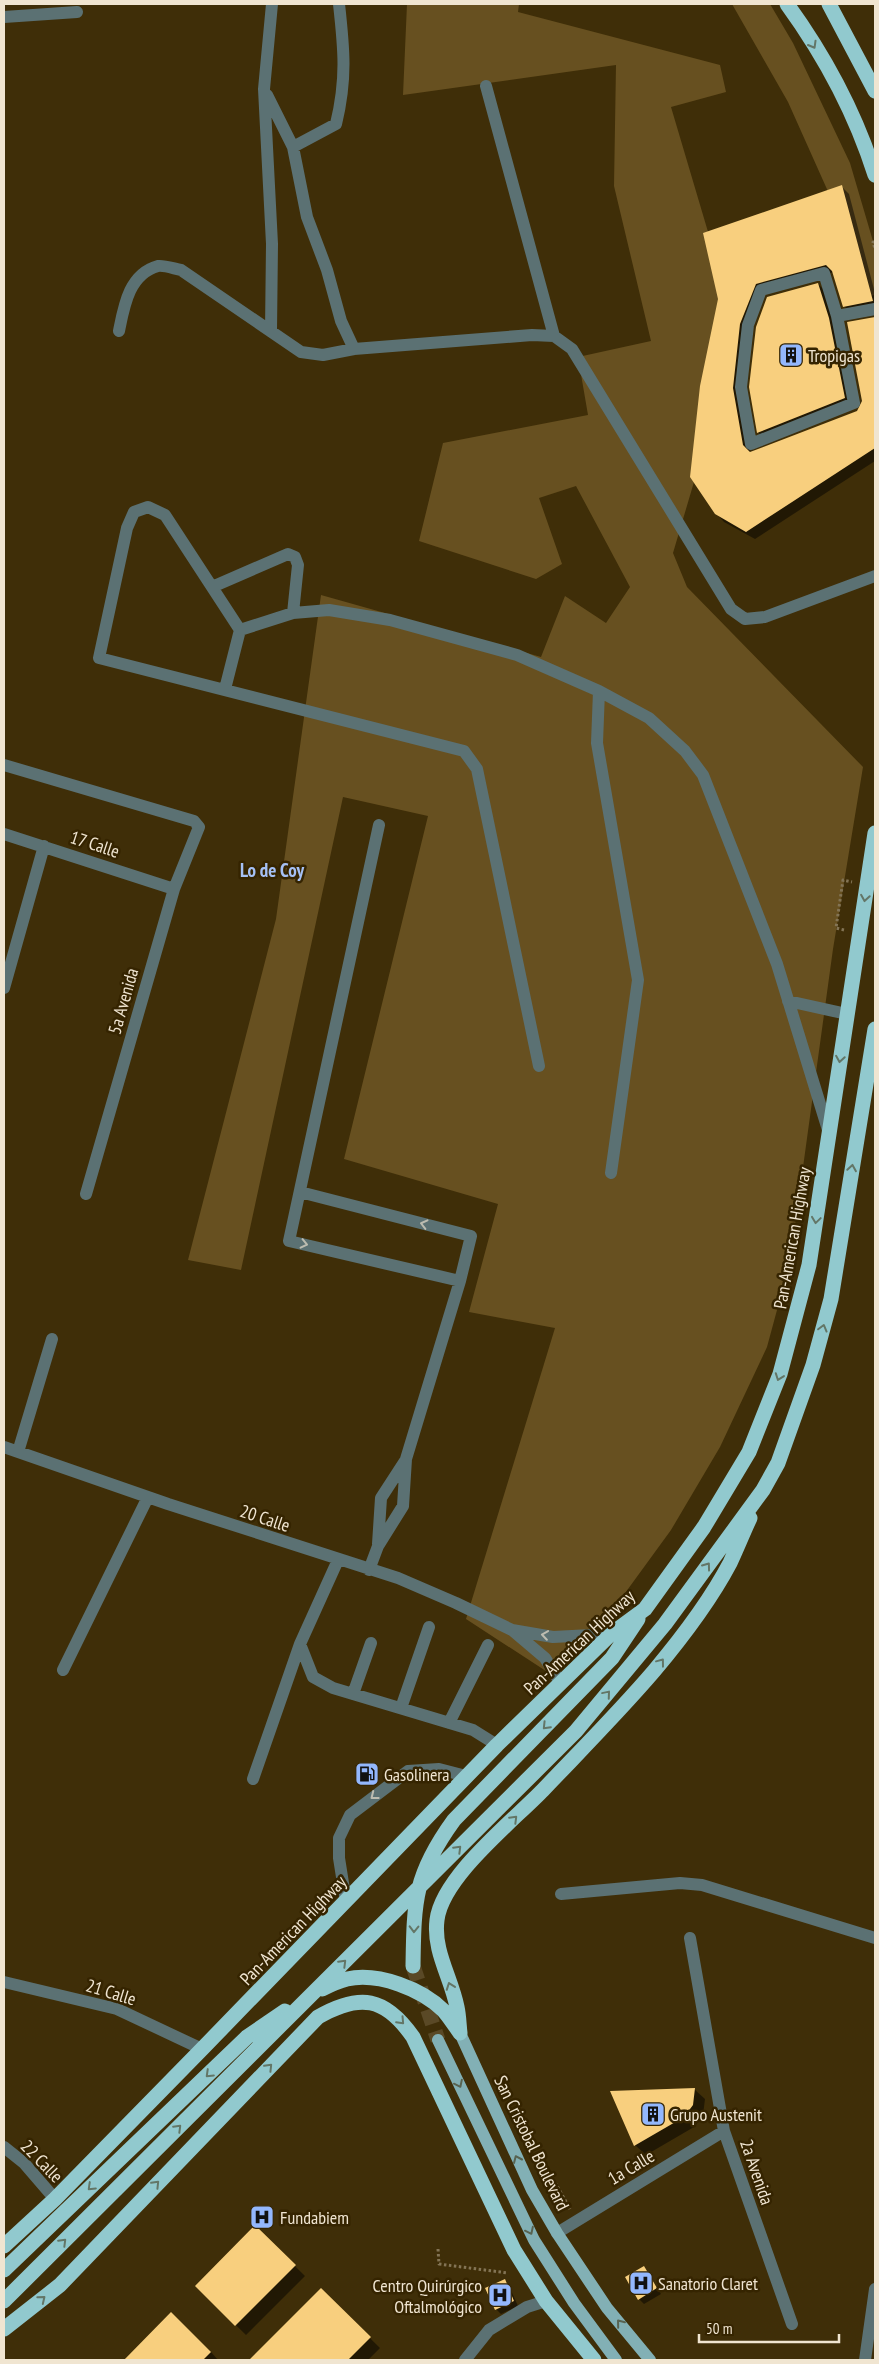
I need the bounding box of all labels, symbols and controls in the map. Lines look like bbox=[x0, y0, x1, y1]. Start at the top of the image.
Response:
one-way arrow bbox=[806, 40, 816, 49]
building icon: Tropigas bbox=[778, 342, 804, 368]
place label: Tropigas bbox=[808, 344, 860, 367]
street label: 17 Calle bbox=[68, 825, 122, 863]
district label: Lo de Coy bbox=[240, 858, 304, 882]
one-way arrow bbox=[860, 894, 870, 903]
street label: 5a Avenida bbox=[103, 965, 143, 1037]
one-way arrow bbox=[835, 1055, 846, 1063]
one-way arrow bbox=[847, 1164, 857, 1173]
street label: Pan-American Highway bbox=[768, 1165, 816, 1311]
one-way arrow bbox=[811, 1215, 821, 1224]
one-way arrow bbox=[420, 1219, 428, 1229]
one-way arrow bbox=[300, 1238, 309, 1249]
one-way arrow bbox=[818, 1325, 828, 1333]
one-way arrow bbox=[775, 1373, 785, 1381]
street label: 20 Calle bbox=[237, 1499, 293, 1537]
one-way arrow bbox=[701, 1562, 710, 1572]
street label: Pan-American Highway bbox=[519, 1584, 639, 1699]
one-way arrow bbox=[541, 1630, 549, 1641]
one-way arrow bbox=[655, 1659, 663, 1668]
one-way arrow bbox=[601, 1691, 610, 1700]
one-way arrow bbox=[542, 1720, 551, 1729]
fuel station icon: Gasolinera bbox=[354, 1761, 380, 1787]
place label: Gasolinera bbox=[384, 1763, 449, 1786]
one-way arrow bbox=[370, 1790, 380, 1799]
one-way arrow bbox=[508, 1816, 517, 1825]
one-way arrow bbox=[452, 1846, 461, 1855]
street label: Pan-American Highway bbox=[235, 1870, 351, 1990]
one-way arrow bbox=[409, 1925, 419, 1933]
one-way arrow bbox=[337, 1960, 346, 1969]
street label: 21 Calle bbox=[83, 1974, 139, 2010]
one-way arrow bbox=[446, 1982, 456, 1991]
one-way arrow bbox=[395, 2016, 404, 2025]
one-way arrow bbox=[263, 2064, 272, 2073]
one-way arrow bbox=[205, 2068, 214, 2077]
street label: San Cristobal Boulevard bbox=[489, 2072, 575, 2214]
one-way arrow bbox=[453, 2079, 464, 2088]
building icon: Grupo Austenit bbox=[640, 2101, 666, 2127]
place label: Grupo Austenit bbox=[670, 2103, 762, 2126]
one-way arrow bbox=[172, 2124, 181, 2133]
street label: 22 Calle bbox=[16, 2135, 68, 2187]
street label: 2a Avenida bbox=[735, 2136, 779, 2208]
street label: 1a Calle bbox=[604, 2144, 658, 2190]
one-way arrow bbox=[513, 2155, 524, 2164]
one-way arrow bbox=[88, 2181, 97, 2190]
one-way arrow bbox=[150, 2181, 159, 2190]
hospital icon: Fundabiem bbox=[249, 2204, 275, 2230]
place label: Fundabiem bbox=[280, 2206, 349, 2229]
one-way arrow bbox=[524, 2225, 534, 2234]
one-way arrow bbox=[57, 2239, 66, 2248]
hospital icon: Sanatorio Claret bbox=[628, 2270, 654, 2296]
place label: Sanatorio Claret bbox=[658, 2272, 758, 2295]
place label: Centro Quirúrgico Oftalmológico bbox=[373, 2274, 482, 2318]
hospital icon: Centro Quirúrgico Oftalmológico bbox=[487, 2282, 513, 2308]
one-way arrow bbox=[36, 2297, 45, 2305]
scale bar bbox=[699, 2312, 839, 2344]
one-way arrow bbox=[616, 2319, 625, 2328]
text: 50 m bbox=[706, 2319, 732, 2338]

